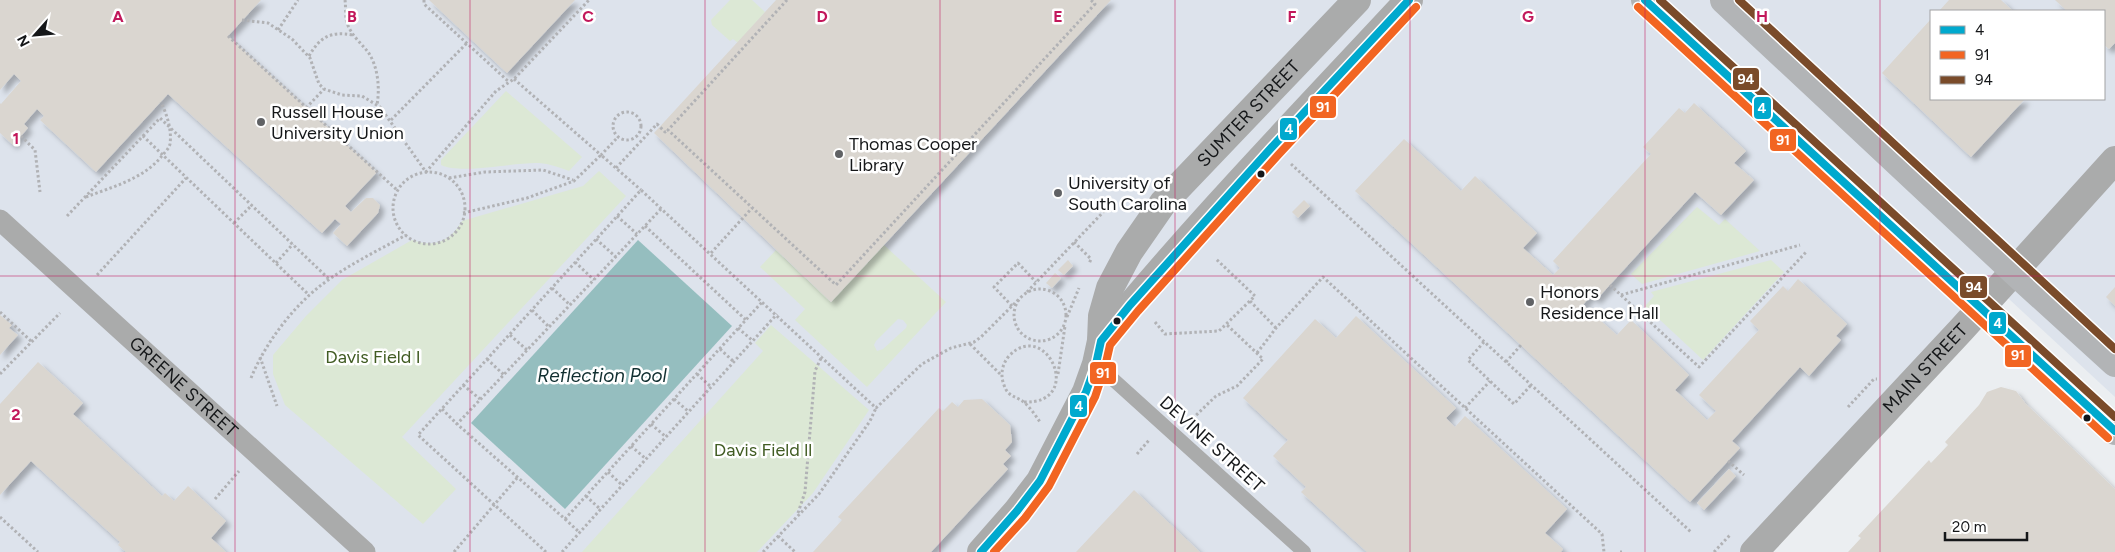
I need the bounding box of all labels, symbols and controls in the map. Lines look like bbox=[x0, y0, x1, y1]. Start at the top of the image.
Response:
text: A bbox=[112, 7, 124, 26]
text: B bbox=[347, 7, 357, 26]
text: C bbox=[582, 7, 594, 26]
text: D bbox=[816, 7, 828, 26]
text: E bbox=[1053, 7, 1063, 26]
text: F bbox=[1288, 7, 1297, 26]
text: G bbox=[1522, 7, 1534, 26]
text: H bbox=[1756, 7, 1768, 26]
north arrow bbox=[10, 10, 60, 60]
legend bbox=[1930, 10, 2105, 100]
text: 4 bbox=[1975, 21, 1984, 39]
text: N bbox=[14, 32, 34, 49]
text: 91 bbox=[1975, 46, 1990, 64]
street label: SUMTER STREET bbox=[1193, 56, 1304, 171]
line badge: 94 bbox=[1732, 67, 1760, 91]
text: 94 bbox=[1738, 71, 1755, 88]
text: 94 bbox=[1975, 71, 1993, 89]
line badge: 91 bbox=[1309, 95, 1337, 119]
line badge: 4 bbox=[1753, 96, 1772, 120]
text: 91 bbox=[1316, 99, 1330, 116]
text: 4 bbox=[1758, 100, 1767, 117]
place label: Russell House University Union bbox=[271, 101, 404, 144]
marker: Russell House University Union bbox=[255, 116, 267, 128]
line badge: 4 bbox=[1279, 117, 1298, 141]
text: 4 bbox=[1285, 121, 1294, 138]
line badge: 91 bbox=[1769, 128, 1797, 152]
text: 1 bbox=[13, 129, 19, 148]
text: 91 bbox=[1776, 132, 1790, 149]
place label: Thomas Cooper Library bbox=[849, 133, 977, 176]
marker: Thomas Cooper Library bbox=[833, 148, 845, 160]
unlabelled marker bbox=[1256, 169, 1266, 179]
place label: University of South Carolina bbox=[1068, 172, 1187, 215]
marker: University of South Carolina bbox=[1052, 187, 1064, 199]
line badge: 94 bbox=[1959, 275, 1988, 299]
text: 94 bbox=[1966, 279, 1983, 296]
place label: Honors Residence Hall bbox=[1540, 281, 1659, 324]
marker: Honors Residence Hall bbox=[1524, 296, 1536, 308]
line badge: 4 bbox=[1988, 311, 2007, 335]
text: 4 bbox=[1994, 315, 2003, 332]
unlabelled marker bbox=[1112, 316, 1122, 326]
street label: MAIN STREET bbox=[1878, 319, 1972, 418]
street label: GREENE STREET bbox=[125, 332, 242, 442]
line badge: 91 bbox=[2004, 344, 2032, 368]
park label: Davis Field I bbox=[325, 346, 421, 368]
text: 91 bbox=[2011, 347, 2025, 364]
line badge: 91 bbox=[1089, 361, 1117, 385]
water label: Reflection Pool bbox=[537, 364, 667, 387]
text: 91 bbox=[1096, 365, 1110, 382]
street label: DEVINE STREET bbox=[1155, 391, 1269, 497]
line badge: 4 bbox=[1069, 394, 1088, 418]
text: 4 bbox=[1075, 398, 1084, 415]
text: 2 bbox=[11, 405, 21, 424]
unlabelled marker bbox=[2082, 413, 2092, 423]
park label: Davis Field ll bbox=[714, 439, 812, 461]
scale bar bbox=[1945, 510, 2028, 542]
text: 20 m bbox=[1952, 518, 1986, 536]

